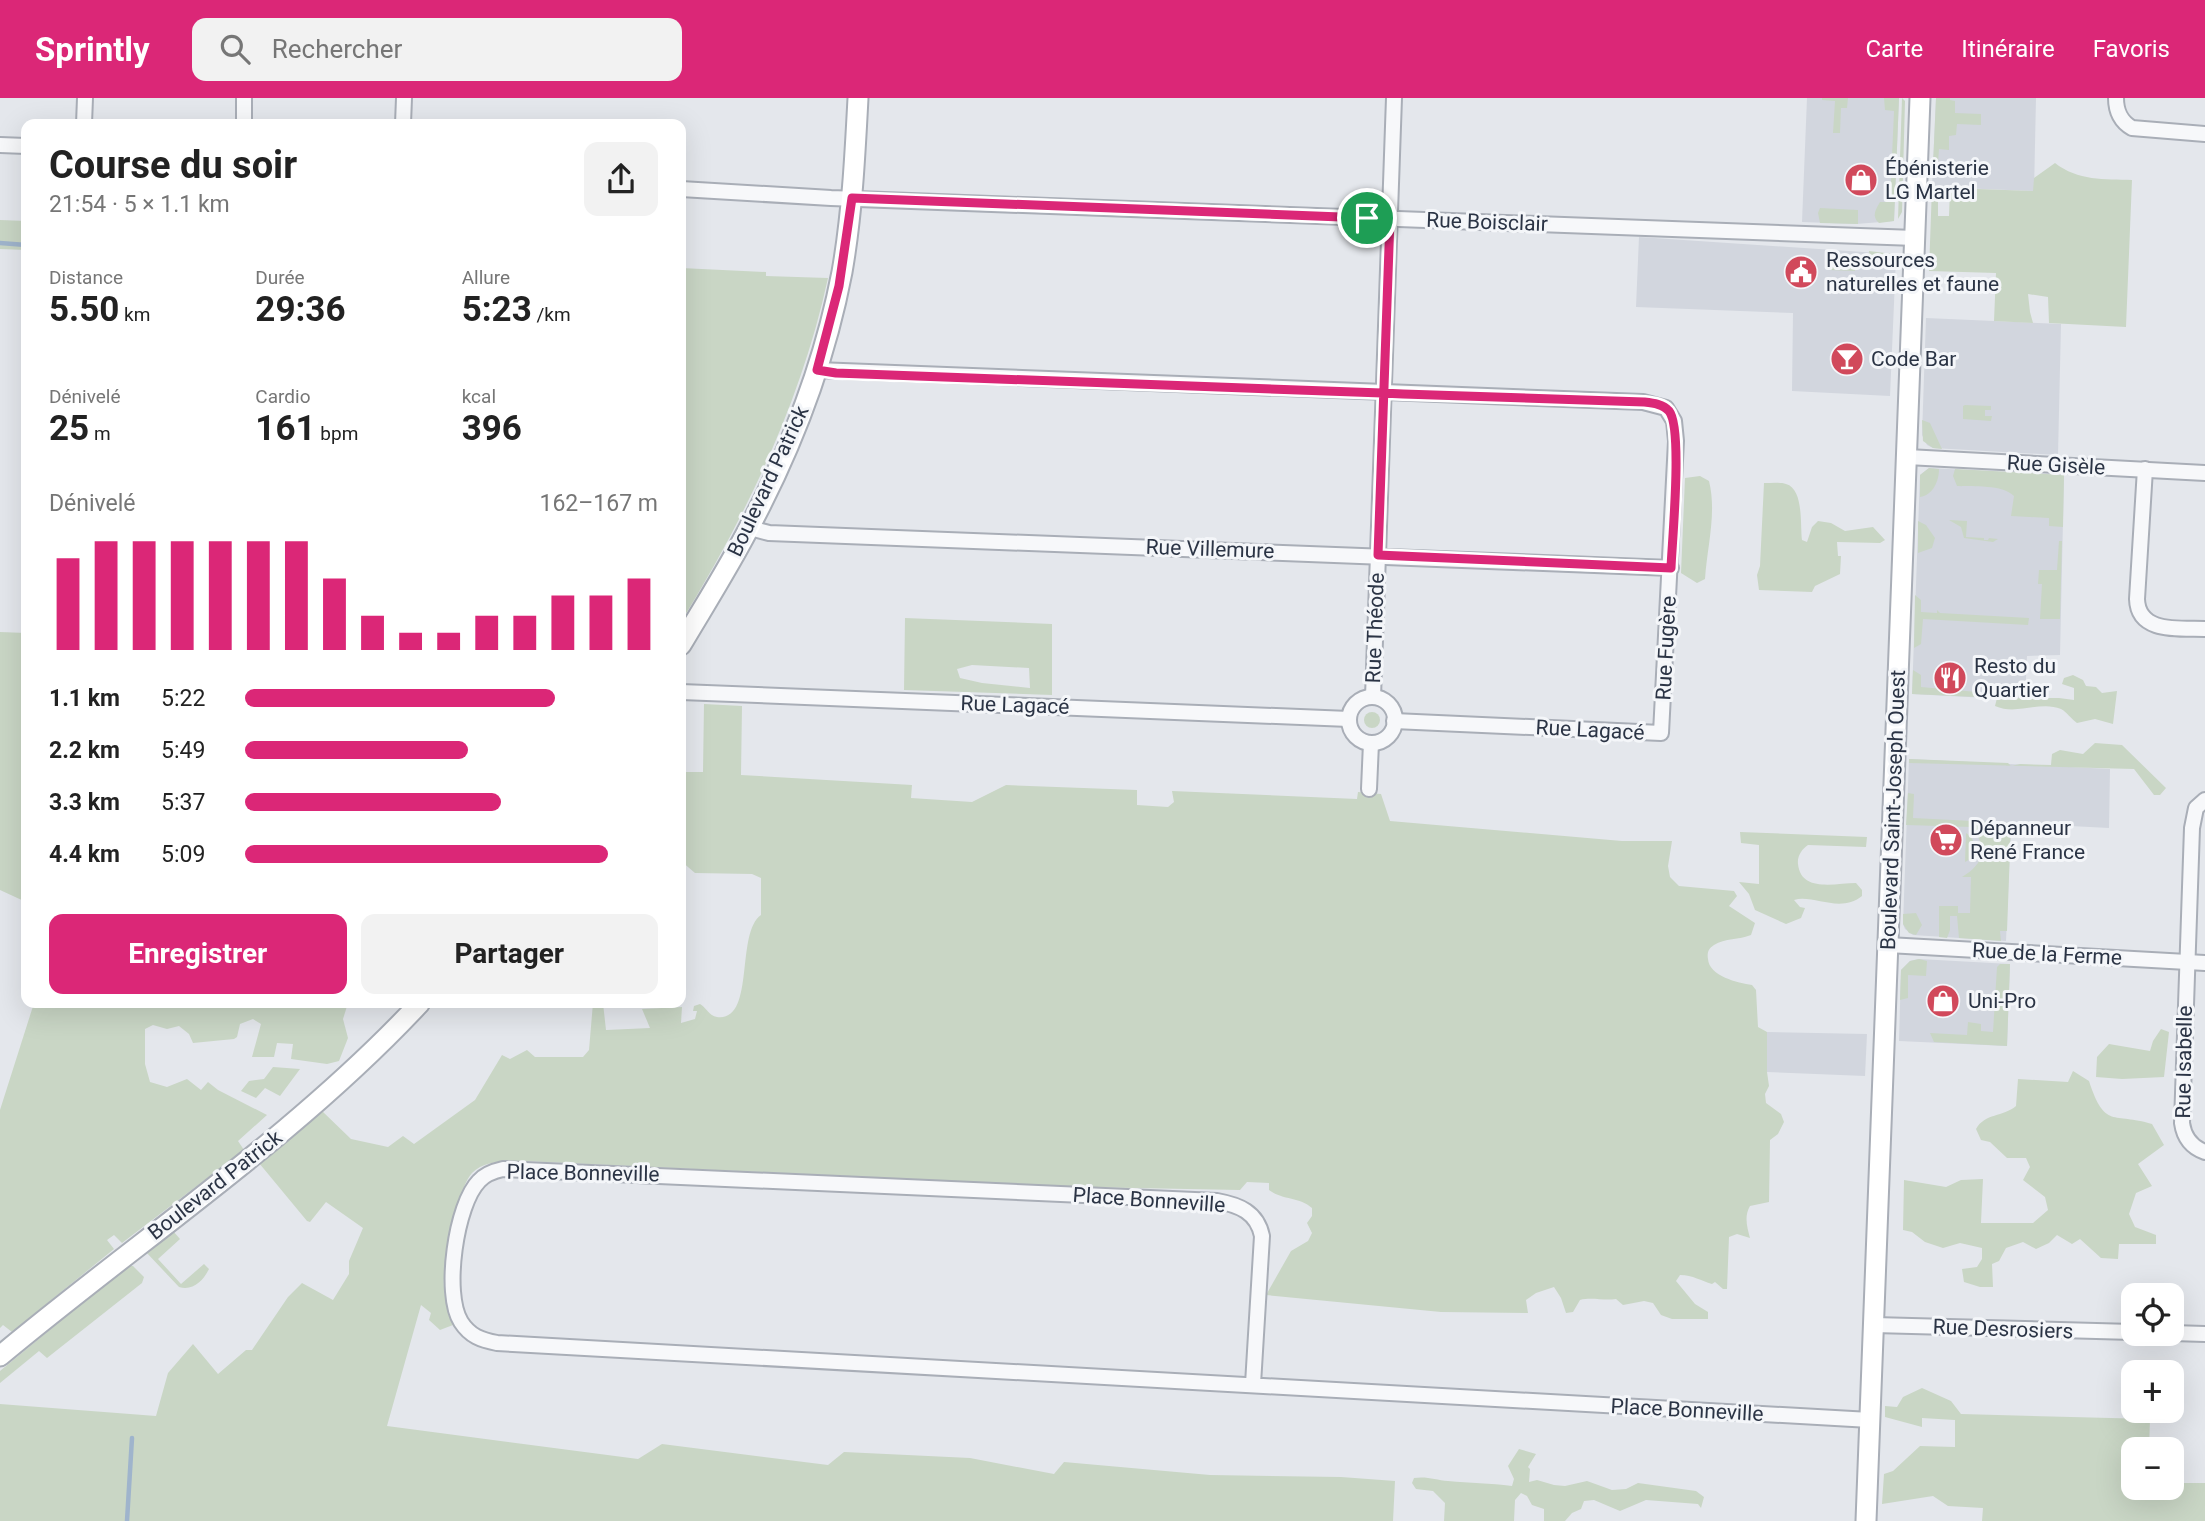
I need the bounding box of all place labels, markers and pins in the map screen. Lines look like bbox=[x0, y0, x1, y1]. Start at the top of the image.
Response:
place label: Ébénisterie LG Martel bbox=[1885, 156, 1989, 204]
shop icon: Ébénisterie LG Martel bbox=[1842, 161, 1880, 199]
pin bbox=[1337, 188, 1397, 248]
place label: Ressources naturelles et faune bbox=[1826, 248, 1999, 296]
public building icon: Ressources naturelles et faune bbox=[1782, 253, 1820, 291]
bar icon: Code Bar bbox=[1828, 340, 1866, 378]
place label: Code Bar bbox=[1871, 347, 1956, 371]
place label: Resto du Quartier bbox=[1974, 654, 2056, 702]
restaurant icon: Resto du Quartier bbox=[1931, 659, 1969, 697]
place label: Dépanneur René France bbox=[1970, 816, 2085, 864]
supermarket icon: Dépanneur René France bbox=[1927, 821, 1965, 859]
shop icon: Uni-Pro bbox=[1924, 982, 1962, 1020]
place label: Uni-Pro bbox=[1968, 989, 2036, 1013]

